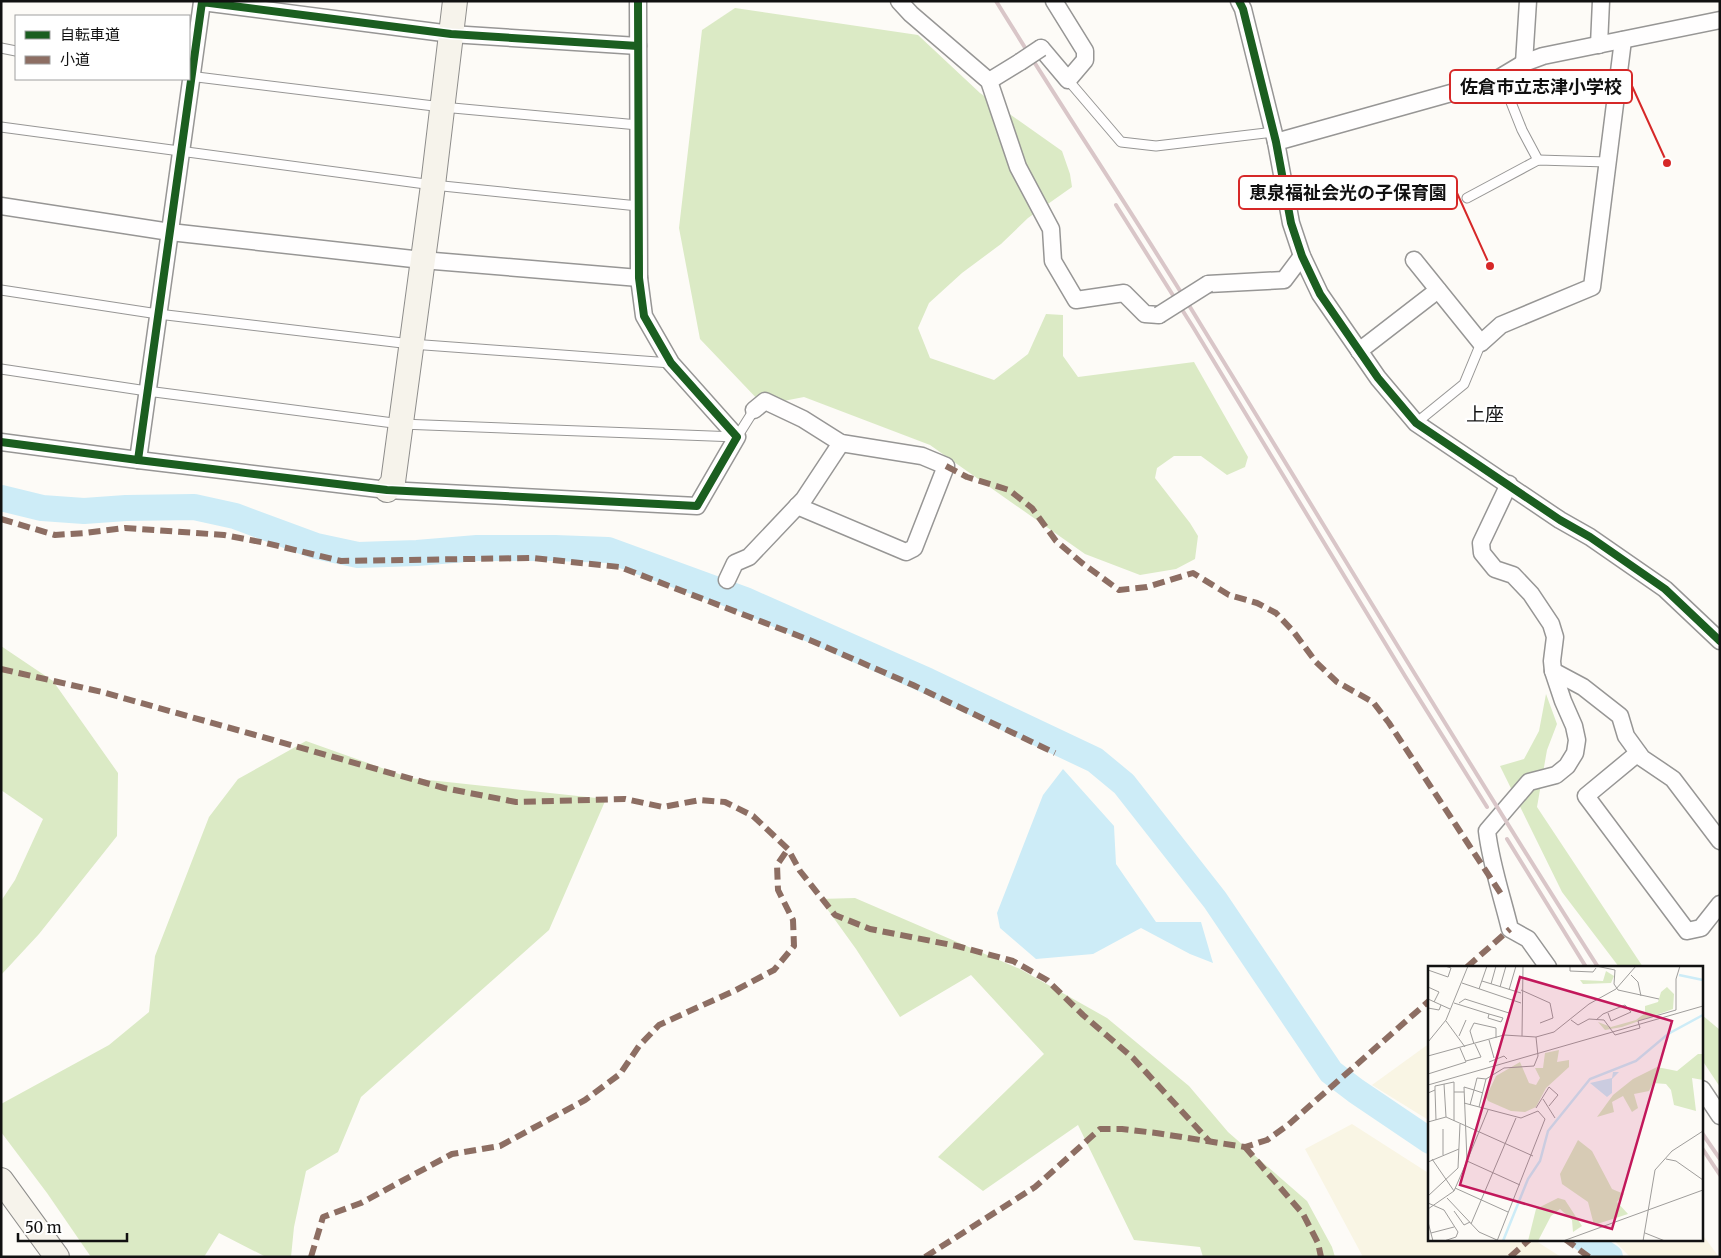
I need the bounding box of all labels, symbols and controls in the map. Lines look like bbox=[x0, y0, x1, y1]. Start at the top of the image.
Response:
legend bbox=[15, 15, 190, 80]
text: 自転車道 bbox=[60, 25, 120, 44]
text: 小道 bbox=[60, 50, 90, 69]
callout: 佐倉市立志津小学校 bbox=[1450, 70, 1632, 103]
text: 佐倉市立志津小学校 bbox=[1460, 75, 1622, 98]
callout: 恵泉福祉会光の子保育園 bbox=[1239, 176, 1457, 209]
text: 恵泉福祉会光の子保育園 bbox=[1249, 181, 1447, 204]
district label: 上座 bbox=[1466, 402, 1504, 426]
inset map bbox=[1428, 966, 1704, 1240]
scale bar bbox=[18, 1210, 126, 1242]
text: 50 m bbox=[25, 1218, 62, 1237]

